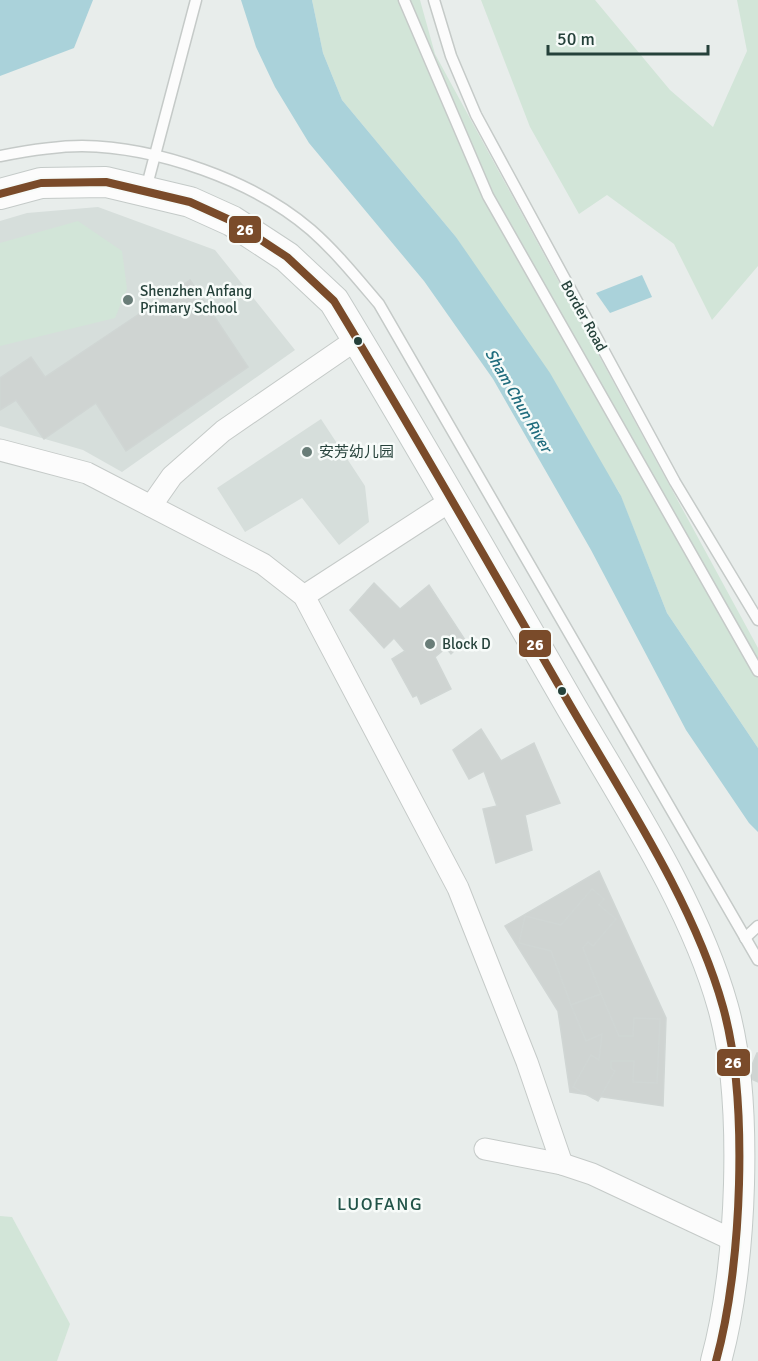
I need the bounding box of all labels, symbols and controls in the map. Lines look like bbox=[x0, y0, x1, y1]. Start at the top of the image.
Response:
scale bar bbox=[548, 18, 708, 56]
text: 50 m bbox=[557, 28, 595, 50]
line badge: 26 bbox=[228, 215, 262, 244]
text: 26 bbox=[236, 220, 254, 240]
street label: Border Road bbox=[557, 277, 611, 355]
place label: Shenzhen Anfang Primary School bbox=[140, 282, 252, 317]
marker: Shenzhen Anfang Primary School bbox=[121, 293, 135, 307]
unlabelled marker bbox=[352, 335, 364, 347]
water label: Sham Chun River bbox=[480, 345, 557, 458]
place label: 安芳幼儿园 bbox=[319, 443, 394, 461]
marker: 安芳幼儿园 bbox=[300, 445, 314, 459]
line badge: 26 bbox=[518, 629, 552, 658]
place label: Block D bbox=[442, 635, 491, 653]
text: 26 bbox=[526, 635, 544, 655]
marker: Block D bbox=[423, 637, 437, 651]
unlabelled marker bbox=[556, 685, 568, 697]
line badge: 26 bbox=[716, 1048, 751, 1077]
text: 26 bbox=[724, 1053, 742, 1073]
district label: LUOFANG bbox=[337, 1193, 423, 1215]

